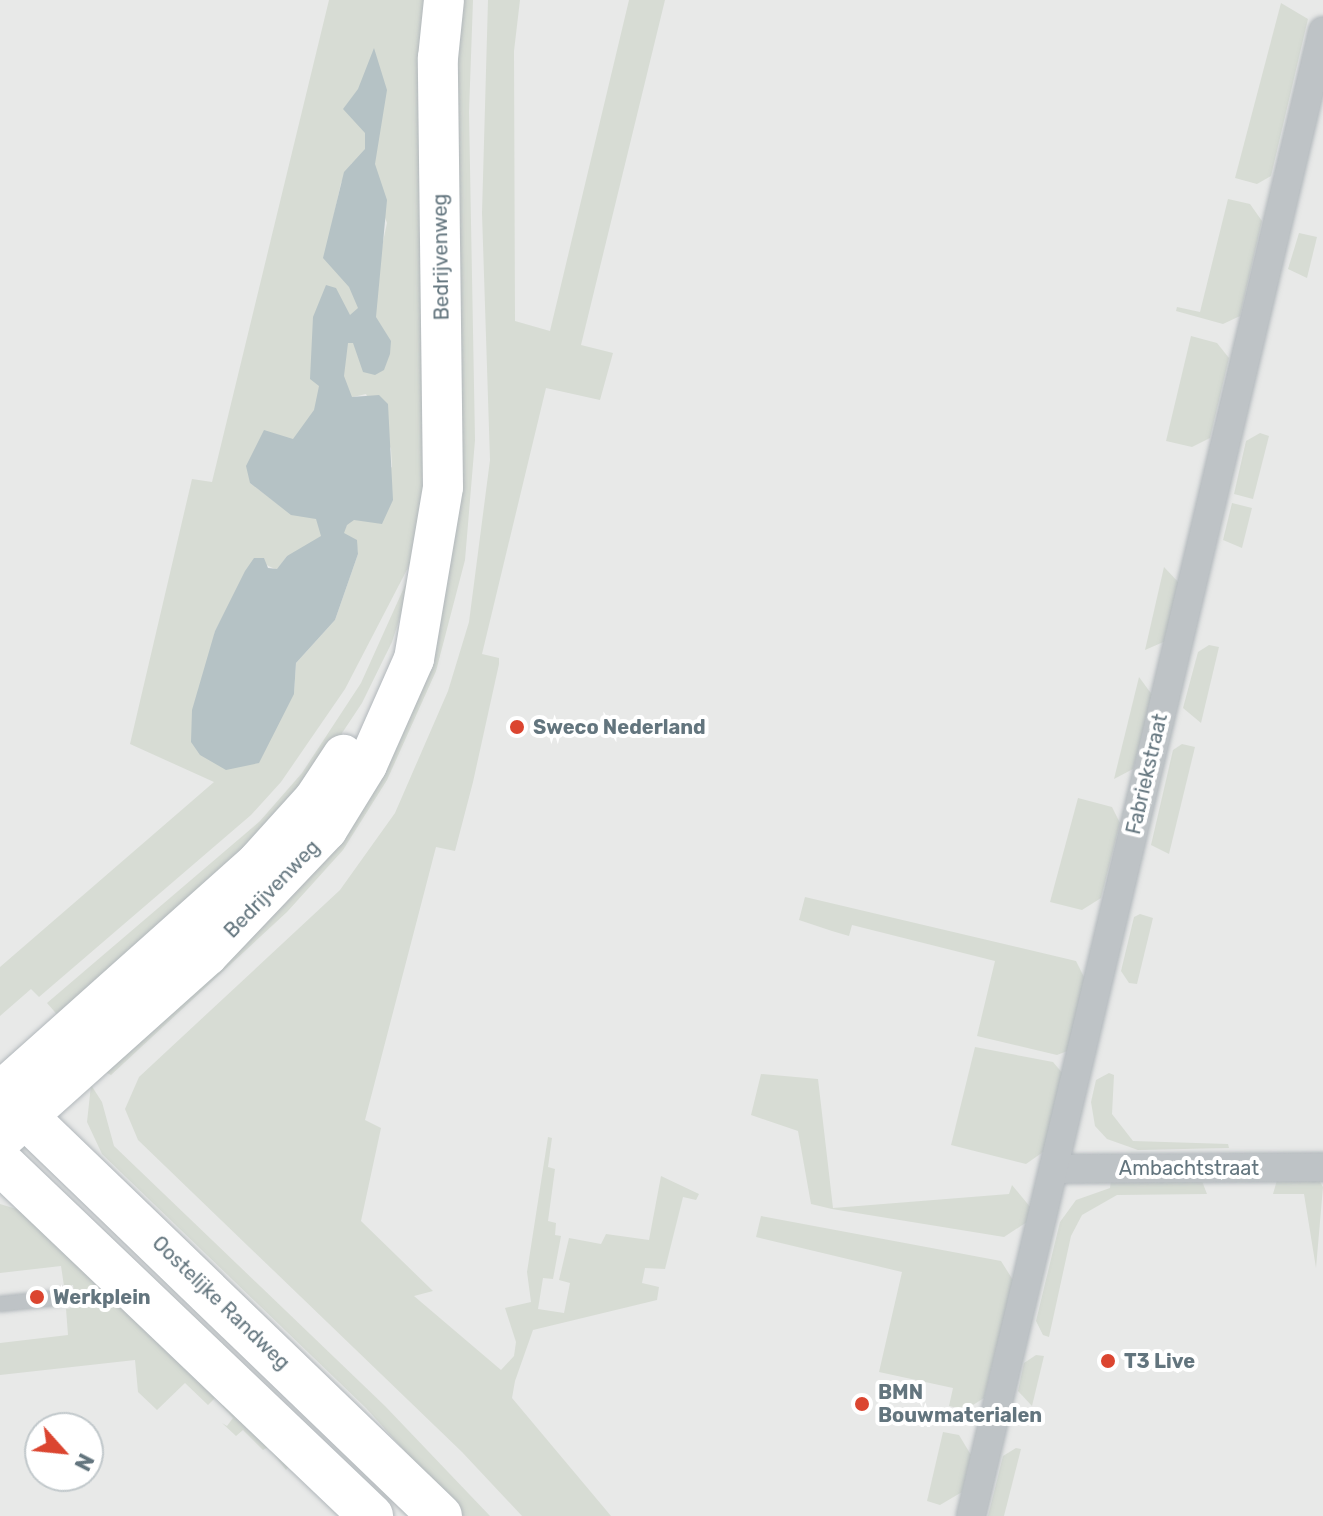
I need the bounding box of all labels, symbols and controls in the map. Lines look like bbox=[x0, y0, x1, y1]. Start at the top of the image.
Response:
street label: Bedrijvenweg bbox=[428, 193, 454, 321]
street label: Fabriekstraat bbox=[1121, 711, 1173, 837]
place label: Sweco Nederland bbox=[533, 715, 706, 739]
marker: Sweco Nederland bbox=[508, 718, 526, 736]
street label: Bedrijvenweg bbox=[219, 835, 325, 943]
street label: Ambachtstraat bbox=[1119, 1156, 1259, 1180]
street label: Oostelijke Randweg bbox=[147, 1231, 295, 1375]
place label: Werkplein bbox=[53, 1285, 151, 1309]
marker: Werkplein bbox=[28, 1288, 46, 1306]
place label: T3 Live bbox=[1124, 1349, 1195, 1373]
marker: T3 Live bbox=[1099, 1352, 1117, 1370]
place label: BMN Bouwmaterialen bbox=[878, 1380, 1042, 1427]
marker: BMN Bouwmaterialen bbox=[853, 1395, 871, 1413]
north arrow bbox=[24, 1412, 104, 1492]
text: N bbox=[68, 1449, 100, 1475]

